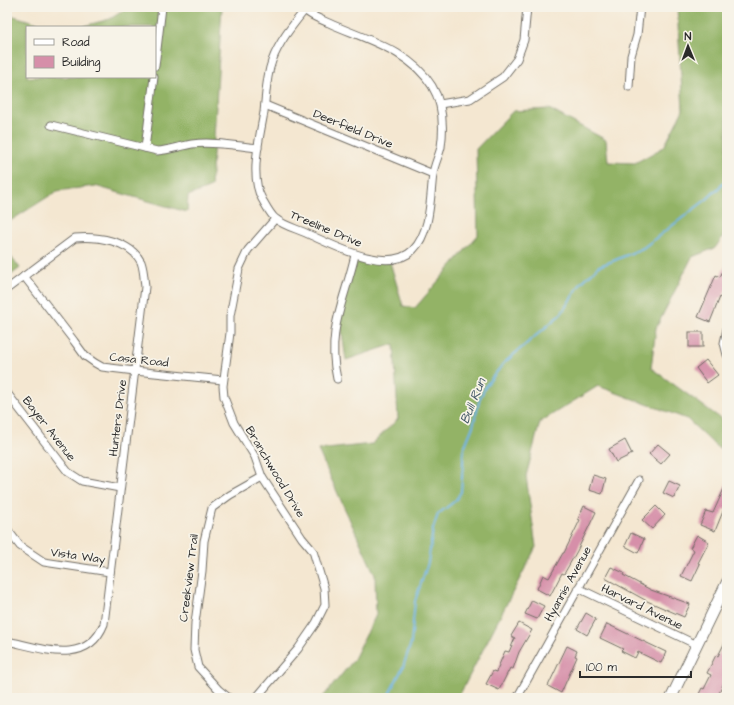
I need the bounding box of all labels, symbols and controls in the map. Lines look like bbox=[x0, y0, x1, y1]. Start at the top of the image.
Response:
legend bbox=[26, 26, 156, 78]
north arrow bbox=[668, 26, 708, 66]
text: N bbox=[684, 29, 692, 44]
text: Road bbox=[62, 34, 90, 51]
text: Building bbox=[62, 54, 100, 72]
street label: Deerfield Drive bbox=[311, 105, 396, 153]
street label: Treeline Drive bbox=[287, 206, 365, 252]
street label: Casa Road bbox=[109, 348, 169, 372]
water label: Bull Run bbox=[456, 374, 491, 426]
street label: Hunters Drive bbox=[105, 378, 131, 457]
street label: Bayer Avenue bbox=[17, 393, 80, 466]
street label: Branchwood Drive bbox=[241, 423, 309, 521]
street label: Creekview Trail bbox=[175, 533, 203, 623]
street label: Hyannis Avenue bbox=[540, 543, 597, 625]
street label: Vista Way bbox=[49, 544, 107, 569]
street label: Harvard Avenue bbox=[598, 580, 686, 634]
scale bar bbox=[580, 653, 691, 679]
text: 100 m bbox=[586, 659, 617, 676]

